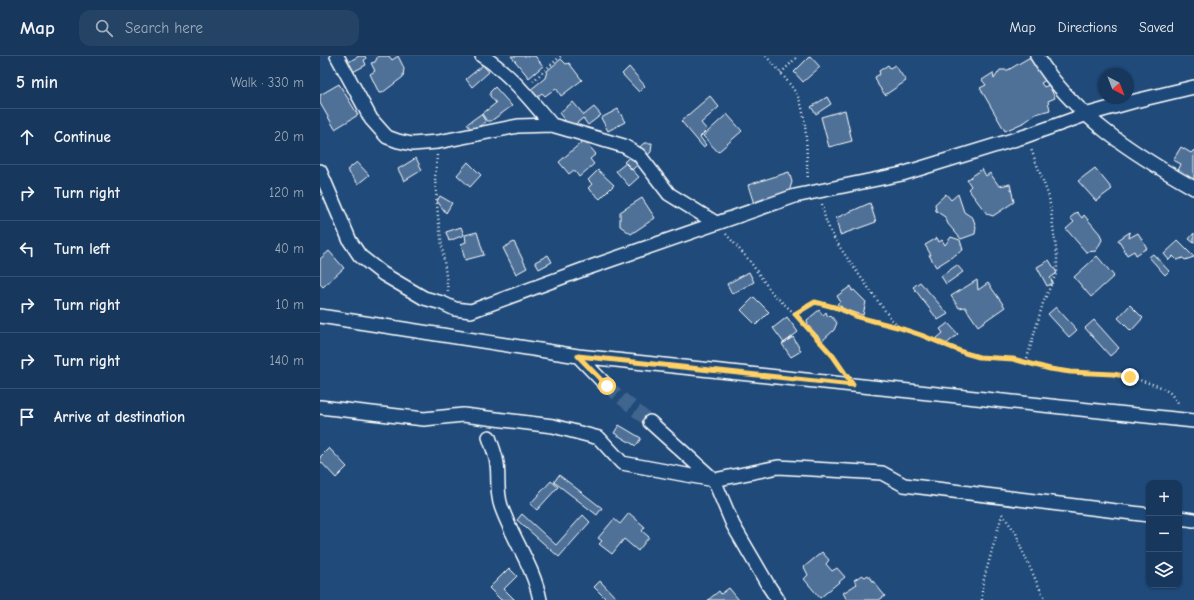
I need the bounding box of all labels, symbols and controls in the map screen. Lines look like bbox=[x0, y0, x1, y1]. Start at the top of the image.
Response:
search box bbox=[79, 10, 359, 46]
text: Map bbox=[20, 17, 55, 39]
icon: search bbox=[93, 17, 115, 39]
text: Search here bbox=[125, 19, 203, 37]
text: Map bbox=[1009, 19, 1036, 36]
text: Directions bbox=[1058, 19, 1117, 36]
text: Saved bbox=[1139, 19, 1174, 36]
north arrow bbox=[1098, 68, 1134, 104]
text: 5 min bbox=[16, 73, 58, 92]
text: Walk · 330 m bbox=[231, 75, 304, 90]
icon: ahead bbox=[16, 126, 38, 148]
text: Continue bbox=[54, 128, 111, 146]
text: 20 m bbox=[274, 129, 304, 144]
icon: right bbox=[16, 182, 38, 204]
text: Turn right bbox=[54, 184, 120, 202]
text: 120 m bbox=[269, 185, 304, 200]
icon: left bbox=[16, 238, 38, 260]
text: Turn left bbox=[54, 240, 110, 258]
text: 40 m bbox=[275, 241, 304, 256]
icon: right bbox=[16, 294, 38, 316]
text: Turn right bbox=[54, 296, 120, 314]
text: 10 m bbox=[276, 297, 304, 312]
icon: right bbox=[16, 350, 38, 372]
text: Turn right bbox=[54, 352, 120, 370]
text: 140 m bbox=[270, 353, 304, 368]
route end bbox=[1121, 368, 1139, 386]
route start bbox=[598, 377, 616, 395]
icon: arrive bbox=[16, 406, 38, 428]
text: Arrive at destination bbox=[54, 408, 185, 426]
map controls bbox=[1146, 480, 1182, 588]
button: + bbox=[1146, 480, 1182, 516]
button: − bbox=[1146, 516, 1182, 552]
button: layers bbox=[1146, 552, 1182, 588]

